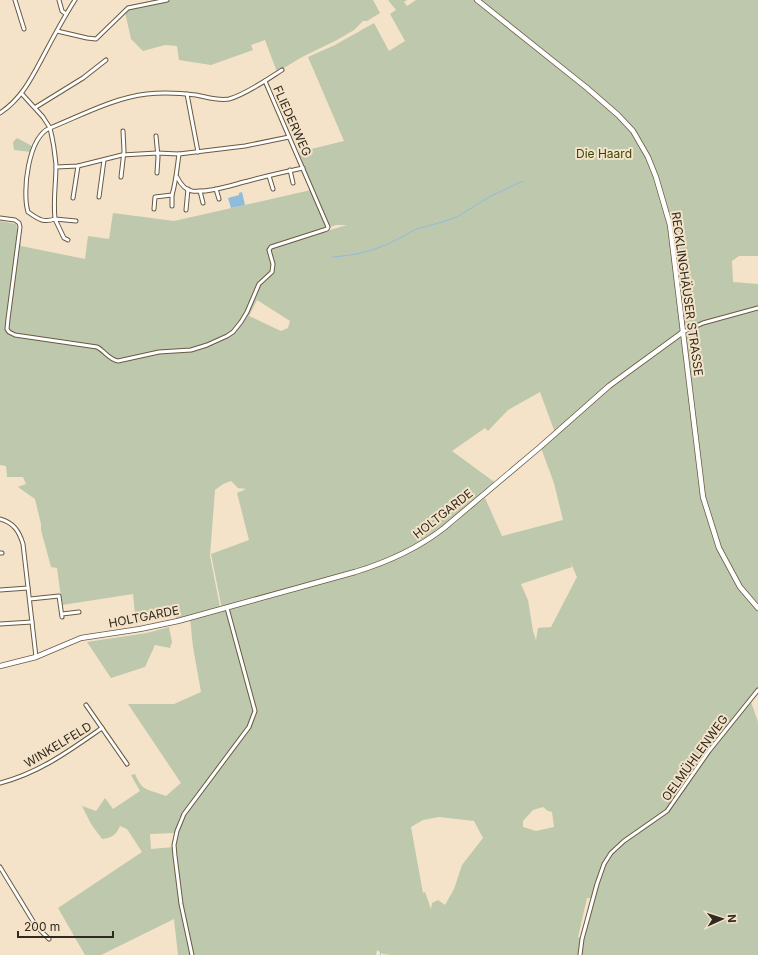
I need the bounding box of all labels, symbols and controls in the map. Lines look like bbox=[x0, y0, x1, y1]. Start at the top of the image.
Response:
street label: FLIEDERWEG bbox=[270, 83, 315, 159]
park label: Die Haard bbox=[576, 146, 632, 161]
street label: RECKLINGHÄUSER STRASSE bbox=[669, 211, 706, 377]
street label: HOLTGARDE bbox=[410, 486, 476, 542]
street label: HOLTGARDE bbox=[107, 602, 181, 631]
street label: OELMÜHLENWEG bbox=[658, 712, 731, 804]
street label: WINKELFELD bbox=[21, 719, 94, 771]
north arrow bbox=[702, 899, 742, 939]
scale bar bbox=[18, 913, 113, 939]
text: N bbox=[725, 914, 739, 923]
text: 200 m bbox=[24, 919, 60, 934]

